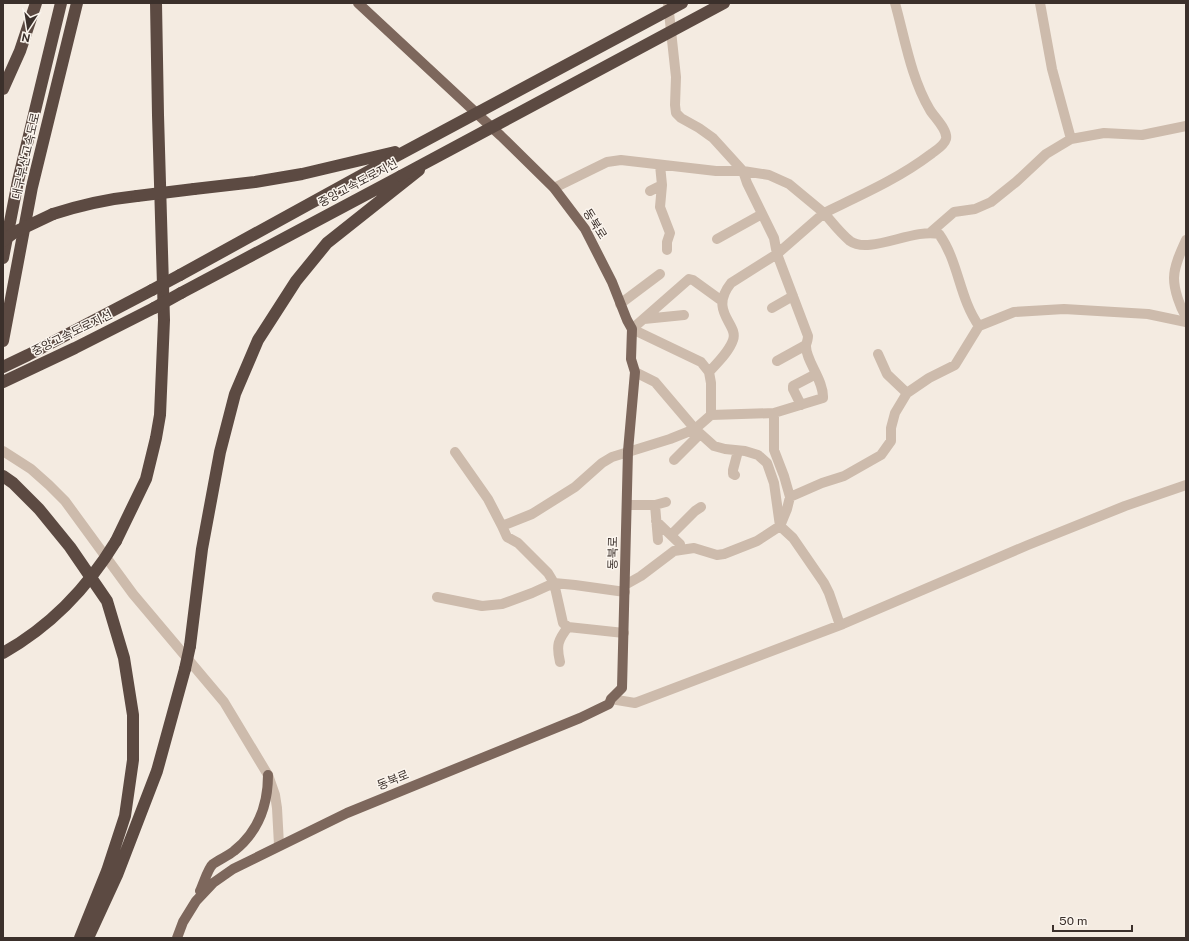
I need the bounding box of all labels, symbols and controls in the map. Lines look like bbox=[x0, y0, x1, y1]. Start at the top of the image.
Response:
north arrow bbox=[8, 8, 48, 48]
text: N bbox=[20, 31, 31, 45]
street label: 대구부산고속도로 bbox=[9, 111, 43, 201]
street label: 중앙고속도로지선 bbox=[316, 156, 400, 210]
street label: 동북로 bbox=[580, 206, 610, 242]
street label: 중앙고속도로지선 bbox=[29, 307, 115, 359]
street label: 동북로 bbox=[606, 536, 620, 570]
street label: 동북로 bbox=[375, 767, 411, 793]
scale bar bbox=[1053, 907, 1132, 933]
text: 50 m bbox=[1059, 914, 1087, 928]

